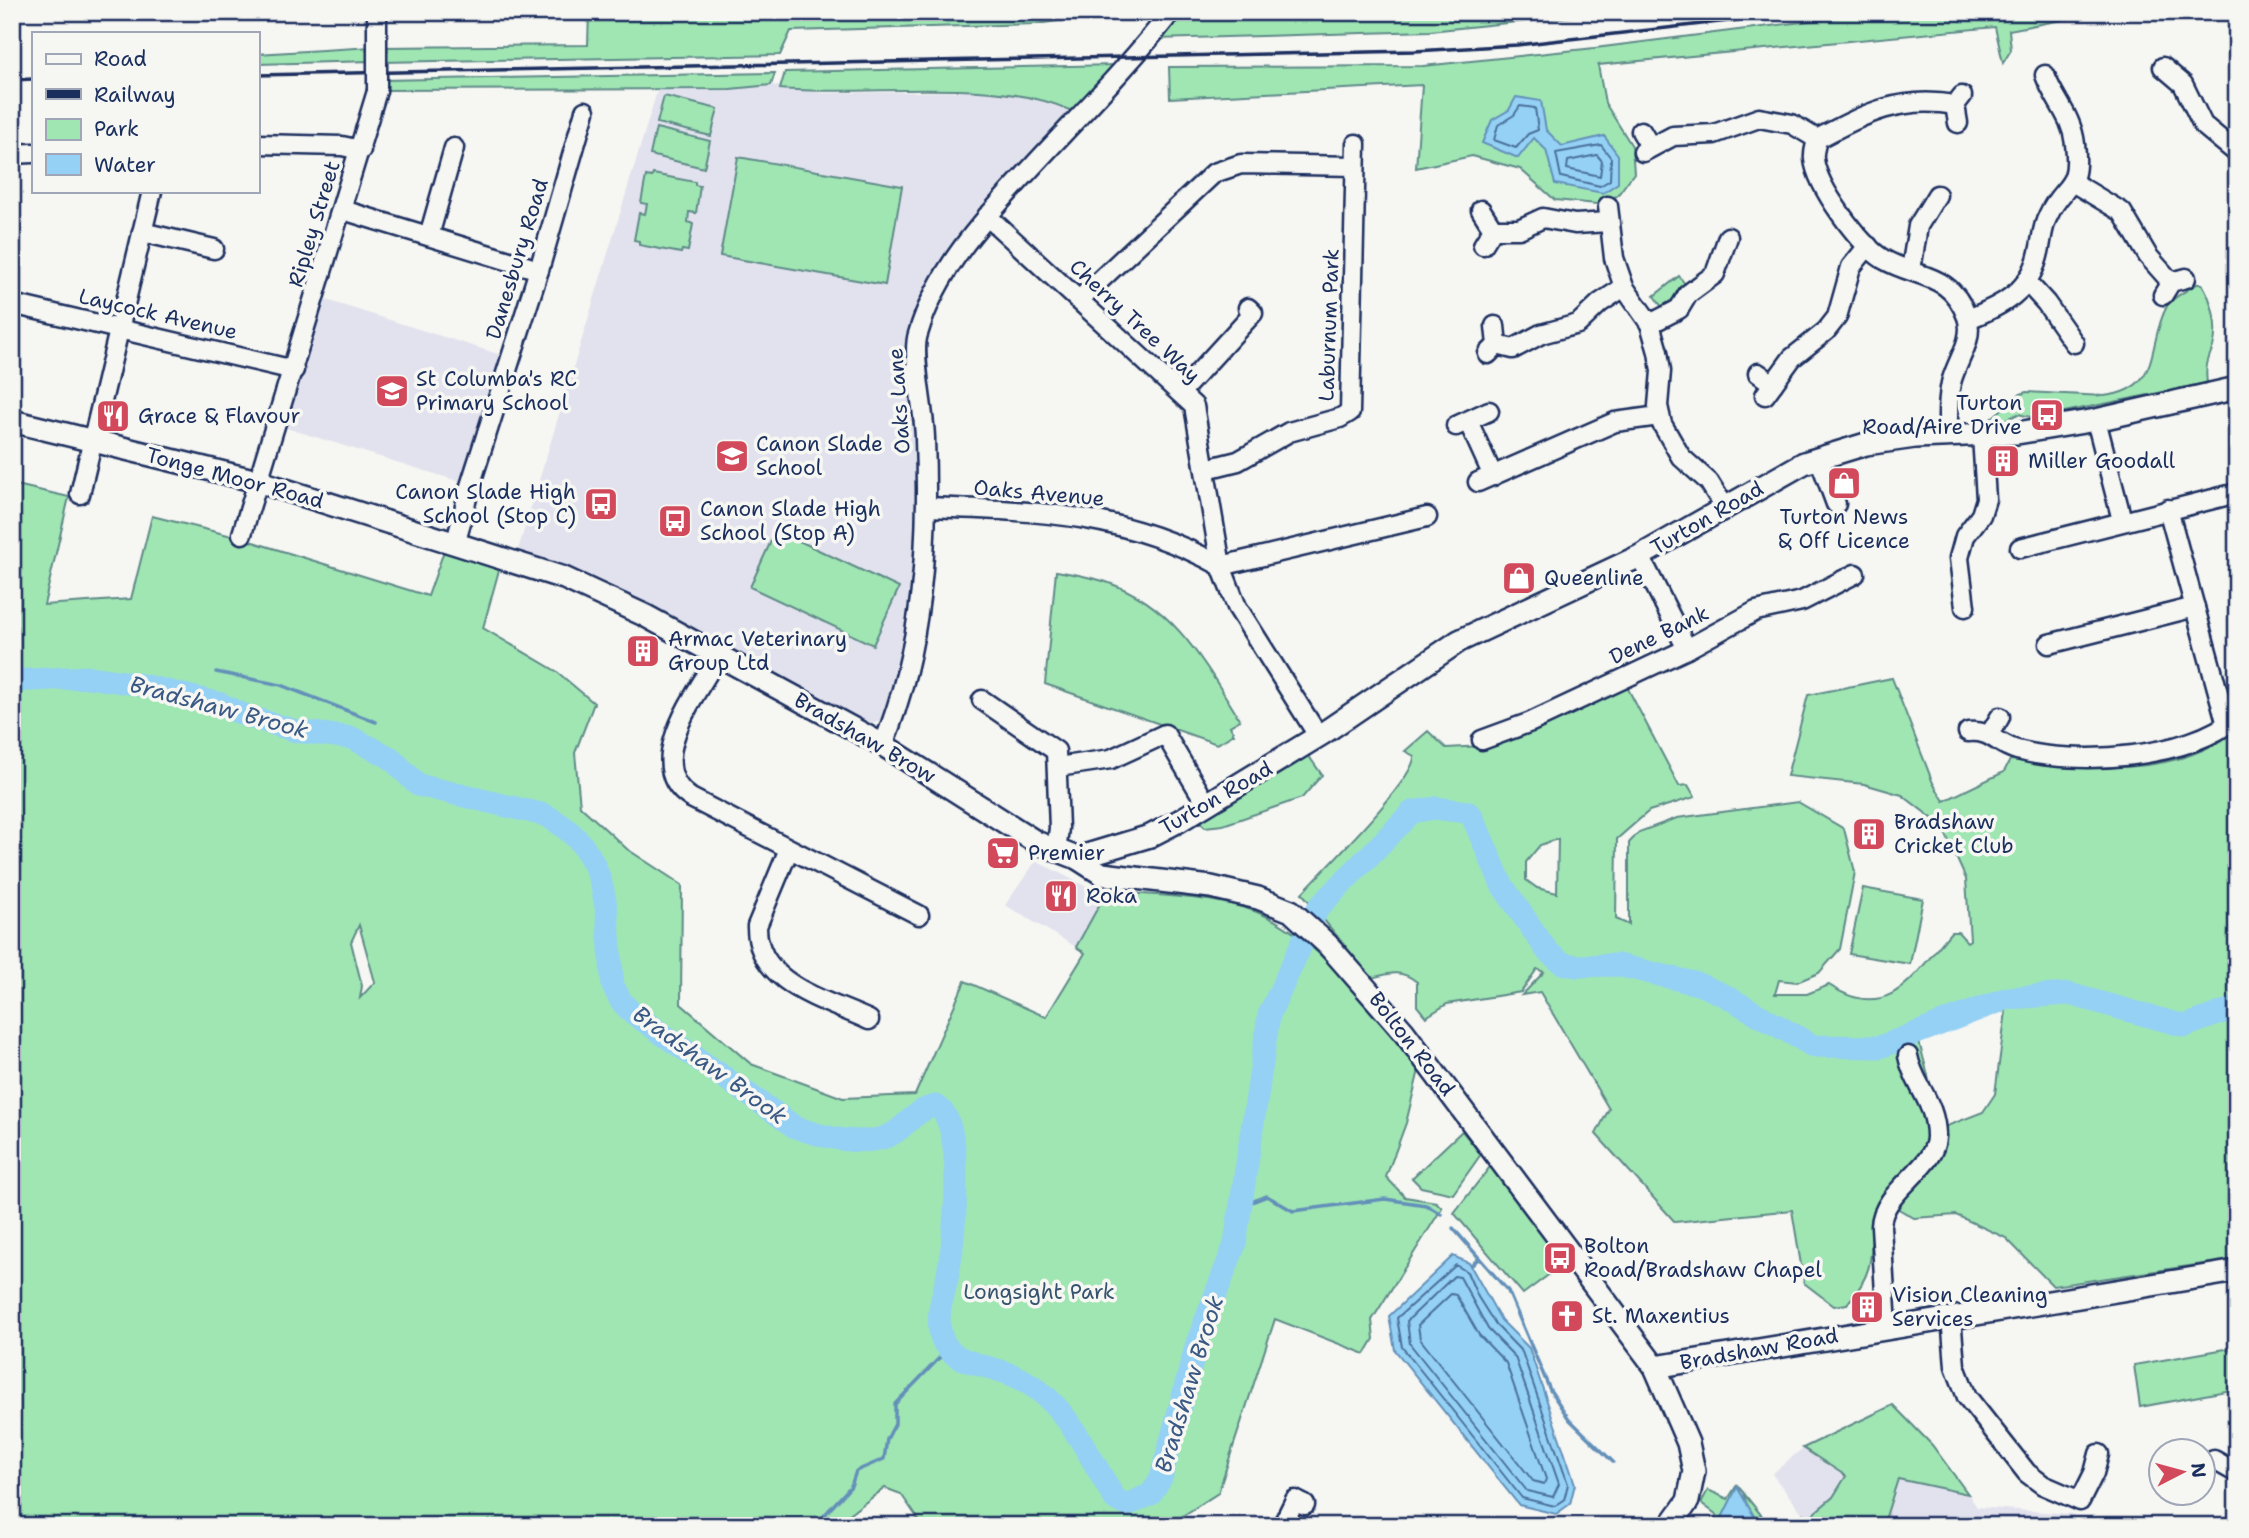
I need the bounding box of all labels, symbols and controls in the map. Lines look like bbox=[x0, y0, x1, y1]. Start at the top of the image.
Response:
legend bbox=[32, 32, 259, 192]
text: Road bbox=[94, 45, 147, 73]
text: Railway bbox=[94, 81, 176, 109]
text: Park bbox=[94, 115, 139, 143]
text: Water bbox=[94, 151, 156, 179]
street label: Ripley Street bbox=[281, 157, 347, 291]
street label: Danesbury Road bbox=[479, 175, 555, 343]
street label: Laburnum Park bbox=[1312, 248, 1346, 402]
street label: Cherry Tree Way bbox=[1063, 253, 1207, 389]
street label: Laycock Avenue bbox=[76, 282, 240, 346]
street label: Oaks Lane bbox=[881, 347, 917, 455]
place label: St Columba's RC Primary School bbox=[416, 365, 577, 417]
school or university icon: St Columba's RC Primary School bbox=[373, 372, 411, 410]
place label: Turton Road/Aire Drive bbox=[1862, 389, 2022, 441]
bus stop icon: Turton Road/Aire Drive bbox=[2028, 396, 2066, 434]
restaurant icon: Grace & Flavour bbox=[94, 397, 132, 435]
place label: Grace & Flavour bbox=[138, 402, 301, 430]
place label: Canon Slade School bbox=[756, 430, 883, 482]
school or university icon: Canon Slade School bbox=[713, 437, 751, 475]
street label: Tonge Moor Road bbox=[143, 441, 327, 515]
building icon: Miller Goodall bbox=[1984, 442, 2022, 480]
place label: Miller Goodall bbox=[2028, 447, 2176, 475]
shop icon: Turton News & Off Licence bbox=[1825, 464, 1863, 502]
street label: Oaks Avenue bbox=[972, 473, 1106, 513]
street label: Turton Road bbox=[1646, 474, 1768, 562]
place label: Canon Slade High School (Stop C) bbox=[395, 478, 576, 530]
bus stop icon: Canon Slade High School (Stop C) bbox=[582, 485, 620, 523]
place label: Canon Slade High School (Stop A) bbox=[700, 495, 881, 547]
bus stop icon: Canon Slade High School (Stop A) bbox=[656, 502, 694, 540]
place label: Turton News & Off Licence bbox=[1778, 503, 1910, 555]
shop icon: Queenline bbox=[1500, 559, 1538, 597]
place label: Queenline bbox=[1544, 564, 1644, 592]
street label: Dene Bank bbox=[1605, 599, 1713, 671]
place label: Armac Veterinary Group Ltd bbox=[668, 625, 847, 677]
building icon: Armac Veterinary Group Ltd bbox=[624, 632, 662, 670]
water label: Bradshaw Brook bbox=[126, 669, 312, 745]
street label: Bradshaw Brow bbox=[789, 686, 941, 790]
street label: Turton Road bbox=[1155, 754, 1277, 842]
place label: Bradshaw Cricket Club bbox=[1894, 808, 2014, 860]
building icon: Bradshaw Cricket Club bbox=[1850, 815, 1888, 853]
supermarket icon: Premier bbox=[984, 834, 1022, 872]
place label: Premier bbox=[1028, 839, 1105, 867]
restaurant icon: Roka bbox=[1042, 877, 1080, 915]
place label: Roka bbox=[1086, 882, 1137, 910]
street label: Bolton Road bbox=[1363, 986, 1461, 1102]
water label: Bradshaw Brook bbox=[627, 999, 793, 1131]
place label: Bolton Road/Bradshaw Chapel bbox=[1584, 1232, 1822, 1284]
bus stop icon: Bolton Road/Bradshaw Chapel bbox=[1541, 1239, 1579, 1277]
park label: Longsight Park bbox=[963, 1278, 1115, 1306]
place label: Vision Cleaning Services bbox=[1892, 1281, 2048, 1333]
building icon: Vision Cleaning Services bbox=[1848, 1288, 1886, 1326]
water label: Bradshaw Brook bbox=[1148, 1292, 1230, 1476]
church icon: St. Maxentius bbox=[1548, 1297, 1586, 1335]
place label: St. Maxentius bbox=[1592, 1302, 1730, 1330]
street label: Bradshaw Road bbox=[1678, 1321, 1840, 1377]
north arrow bbox=[2148, 1436, 2218, 1506]
text: N bbox=[2185, 1461, 2212, 1479]

